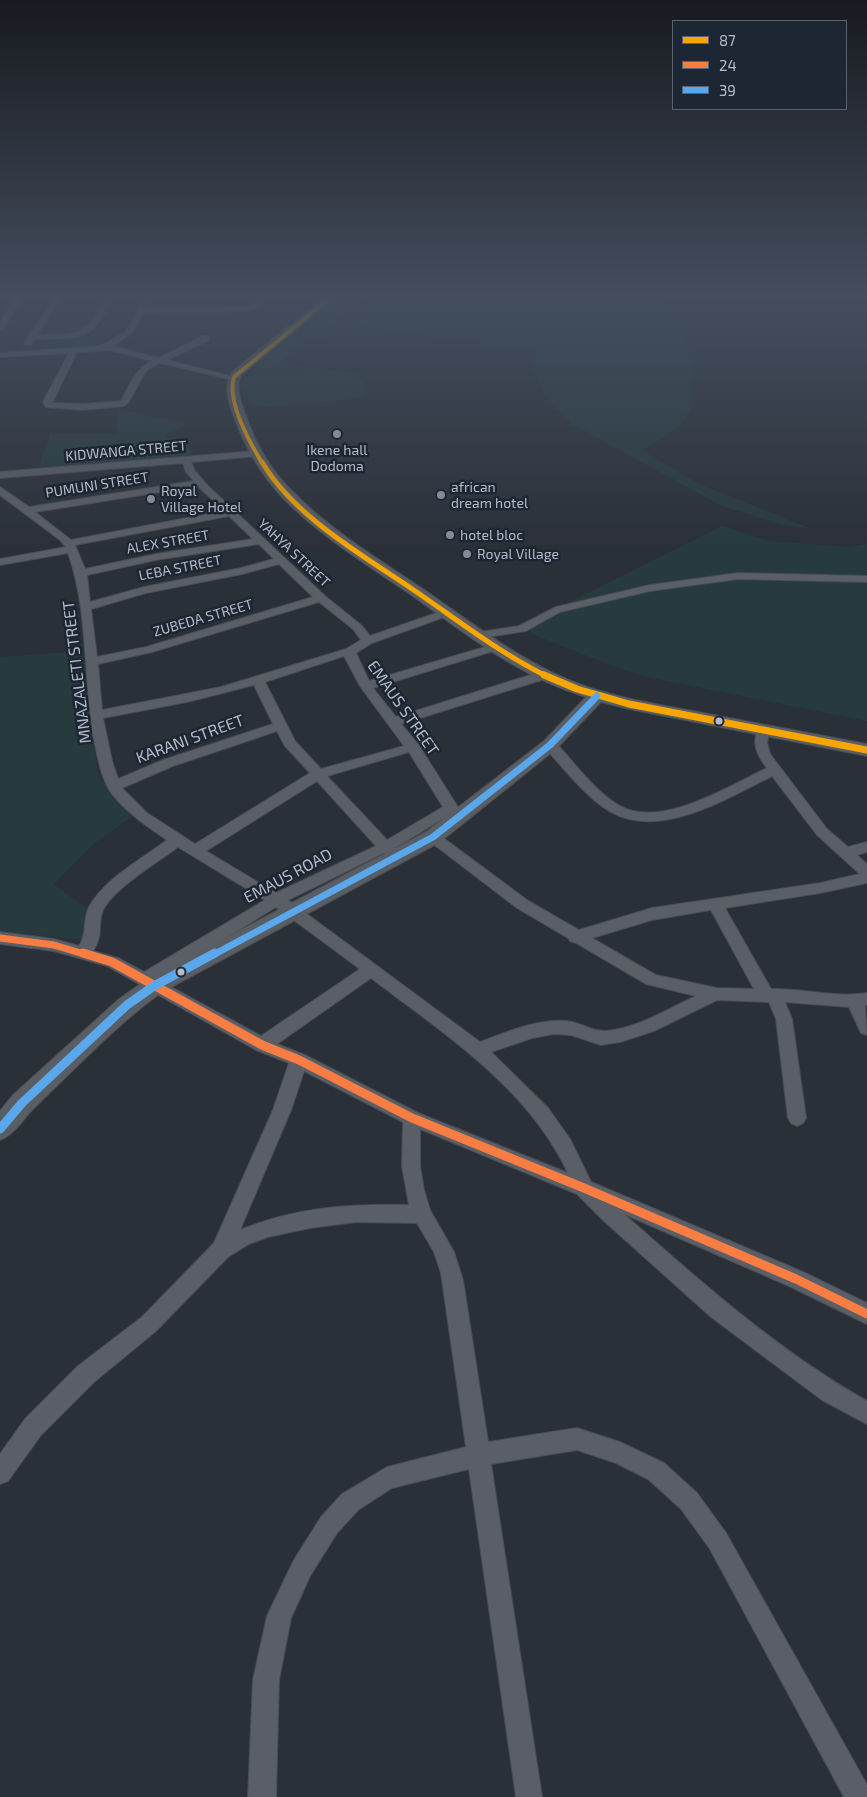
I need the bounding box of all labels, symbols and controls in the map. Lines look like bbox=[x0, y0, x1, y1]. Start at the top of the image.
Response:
legend bbox=[672, 20, 847, 110]
text: 87 bbox=[719, 31, 736, 49]
text: 24 bbox=[719, 56, 737, 74]
text: 39 bbox=[719, 81, 736, 99]
marker: Ikene hall Dodoma bbox=[331, 428, 343, 440]
street label: KIDWANGA STREET bbox=[65, 437, 187, 465]
place label: Ikene hall Dodoma bbox=[306, 442, 368, 474]
street label: PUMUNI STREET bbox=[44, 469, 150, 501]
place label: african dream hotel bbox=[451, 479, 528, 512]
place label: Royal Village Hotel bbox=[161, 483, 242, 516]
marker: african dream hotel bbox=[435, 489, 447, 501]
marker: Royal Village Hotel bbox=[145, 493, 157, 505]
street label: YAHYA STREET bbox=[254, 515, 334, 591]
street label: ALEX STREET bbox=[125, 526, 211, 558]
place label: hotel bloc bbox=[460, 527, 523, 543]
marker: hotel bloc bbox=[444, 529, 456, 541]
place label: Royal Village bbox=[477, 546, 559, 562]
marker: Royal Village bbox=[461, 548, 473, 560]
street label: LEBA STREET bbox=[137, 552, 223, 584]
street label: ZUBEDA STREET bbox=[151, 596, 255, 640]
street label: MNAZALETI STREET bbox=[59, 599, 95, 745]
street label: EMAUS STREET bbox=[363, 657, 443, 759]
street label: KARANI STREET bbox=[133, 711, 247, 767]
unlabelled marker bbox=[714, 716, 724, 726]
street label: EMAUS ROAD bbox=[241, 845, 335, 907]
unlabelled marker bbox=[176, 967, 186, 977]

